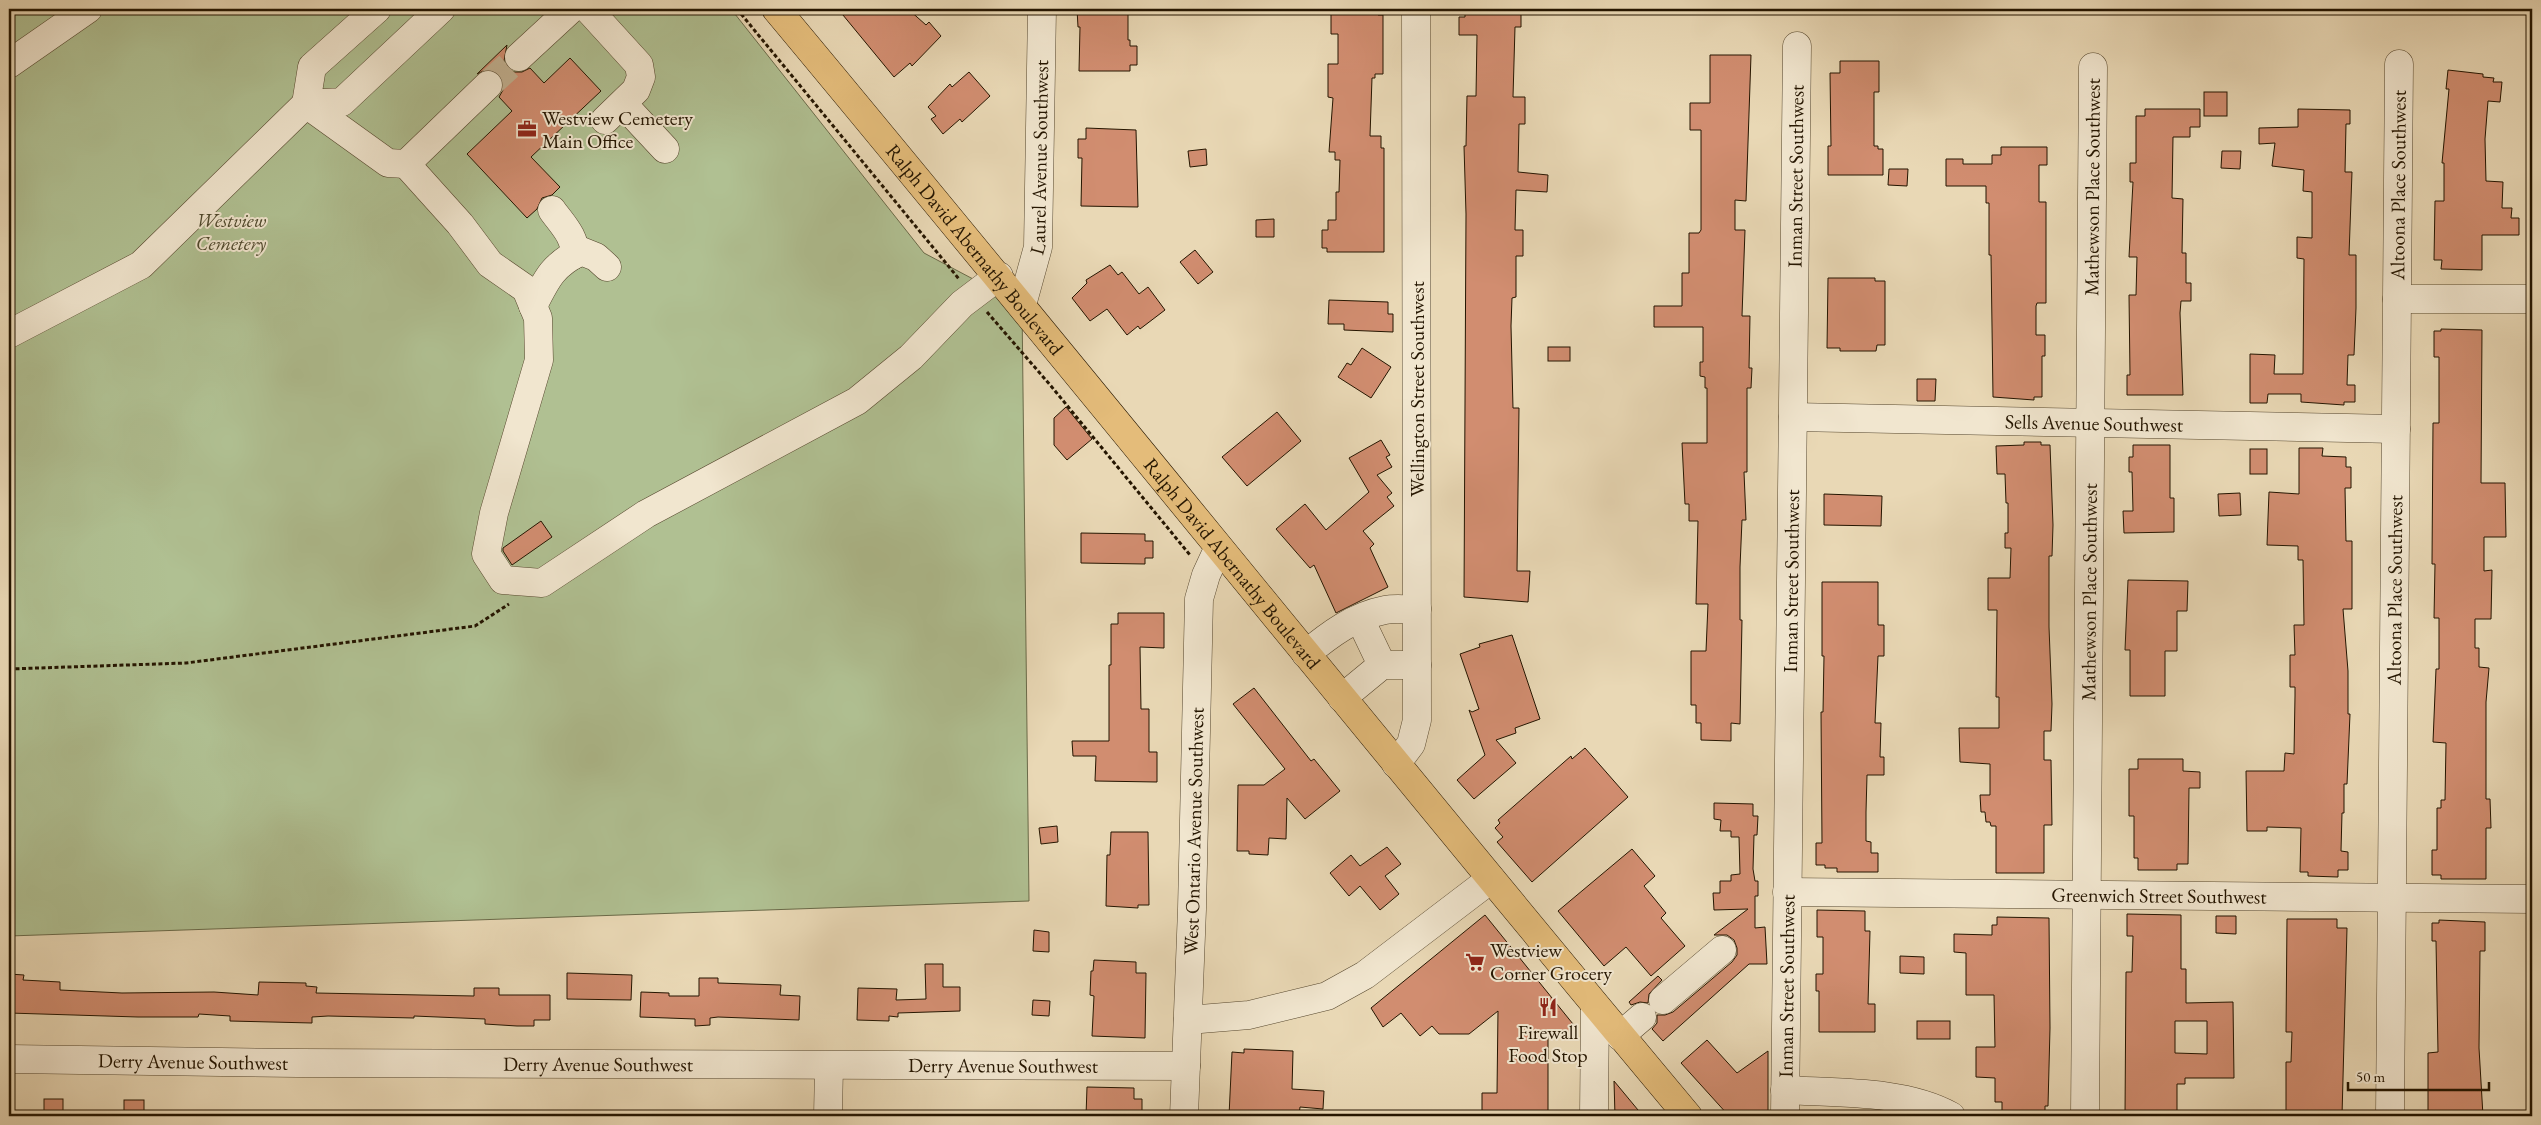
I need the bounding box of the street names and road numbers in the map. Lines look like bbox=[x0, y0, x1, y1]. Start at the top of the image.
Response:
street label: Laurel Avenue Southwest bbox=[1023, 59, 1054, 258]
street label: Mathewson Place Southwest bbox=[2078, 77, 2106, 296]
street label: Inman Street Southwest bbox=[1782, 84, 1810, 268]
street label: Altoona Place Southwest bbox=[2384, 89, 2412, 281]
street label: Ralph David Abernathy Boulevard bbox=[880, 139, 1070, 361]
street label: Wellington Street Southwest bbox=[1404, 280, 1430, 497]
street label: Sells Avenue Southwest bbox=[2005, 408, 2184, 438]
street label: Ralph David Abernathy Boulevard bbox=[1138, 452, 1327, 675]
street label: Mathewson Place Southwest bbox=[2075, 482, 2103, 701]
street label: Inman Street Southwest bbox=[1777, 489, 1805, 673]
street label: Altoona Place Southwest bbox=[2381, 494, 2408, 686]
street label: West Ontario Avenue Southwest bbox=[1177, 706, 1210, 955]
street label: Greenwich Street Southwest bbox=[2051, 881, 2268, 910]
street label: Inman Street Southwest bbox=[1772, 894, 1800, 1078]
street label: Derry Avenue Southwest bbox=[98, 1047, 289, 1076]
street label: Derry Avenue Southwest bbox=[503, 1051, 694, 1077]
street label: Derry Avenue Southwest bbox=[908, 1052, 1099, 1079]

